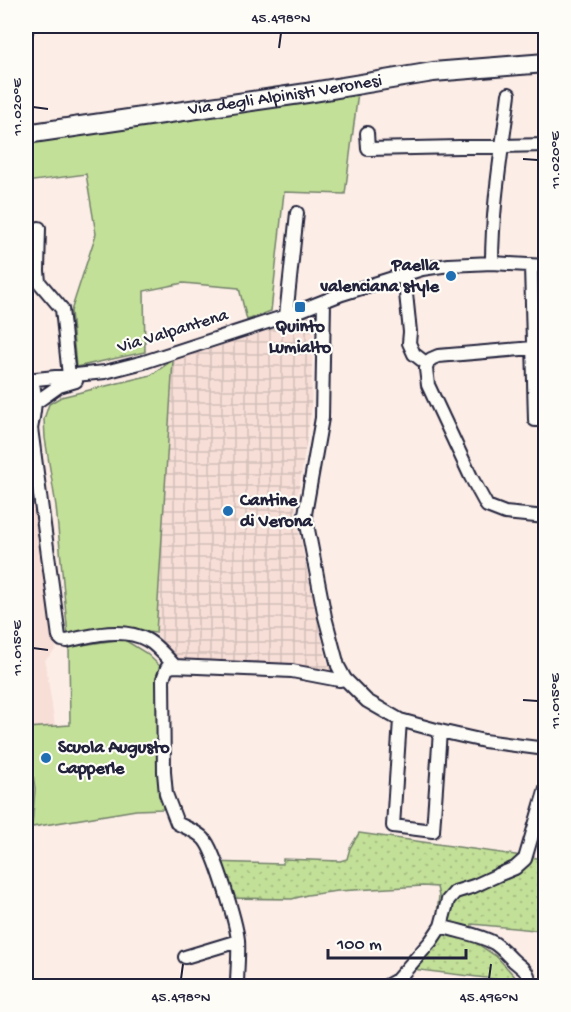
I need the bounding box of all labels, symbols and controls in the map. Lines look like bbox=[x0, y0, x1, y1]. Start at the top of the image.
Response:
text: 45.498°N bbox=[251, 10, 311, 28]
street label: Via degli Alpinisti Veronesi bbox=[186, 70, 384, 121]
text: 11.020°E bbox=[9, 78, 27, 137]
text: 11.020°E bbox=[547, 131, 565, 190]
place label: Paella valenciana style bbox=[319, 256, 440, 298]
marker: Paella valenciana style bbox=[444, 269, 458, 283]
marker: Quinto Lumialto bbox=[293, 300, 307, 314]
street label: Via Valpantena bbox=[114, 305, 232, 359]
place label: Quinto Lumialto bbox=[269, 317, 332, 359]
place label: Cantine di Verona bbox=[239, 491, 313, 533]
marker: Cantine di Verona bbox=[221, 504, 235, 518]
text: 11.015°E bbox=[9, 620, 27, 677]
text: 11.015°E bbox=[547, 673, 565, 730]
place label: Scuola Augusto Capperle bbox=[57, 738, 170, 780]
marker: Scuola Augusto Capperle bbox=[39, 751, 53, 765]
scale bar bbox=[328, 922, 466, 960]
text: 100 m bbox=[336, 935, 382, 956]
text: 45.498°N bbox=[151, 989, 211, 1007]
text: 45.496°N bbox=[460, 989, 518, 1007]

